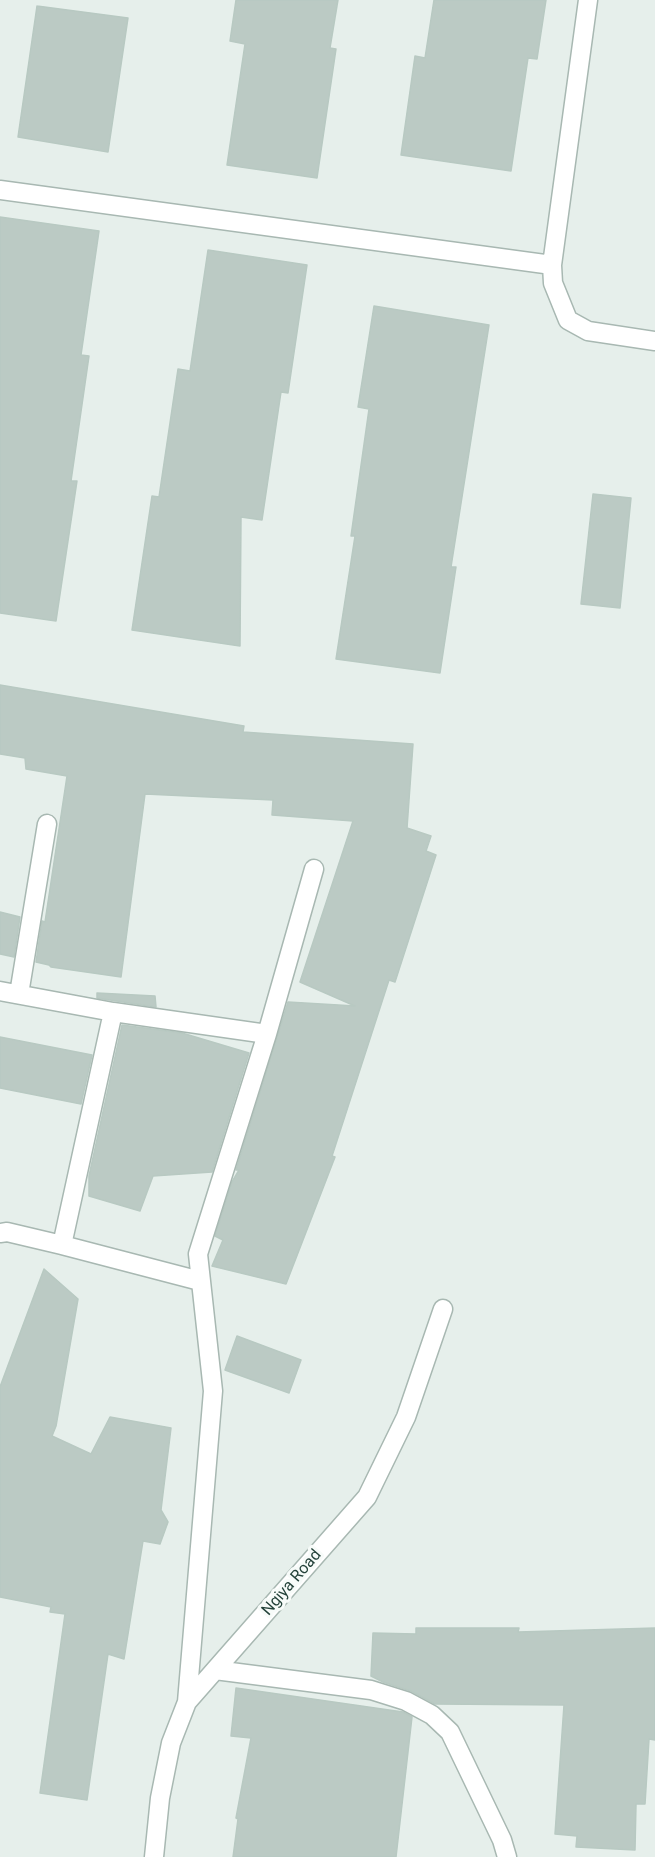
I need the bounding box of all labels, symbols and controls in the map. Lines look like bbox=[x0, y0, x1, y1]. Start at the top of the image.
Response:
street label: Ngiya Road bbox=[258, 1546, 326, 1620]

